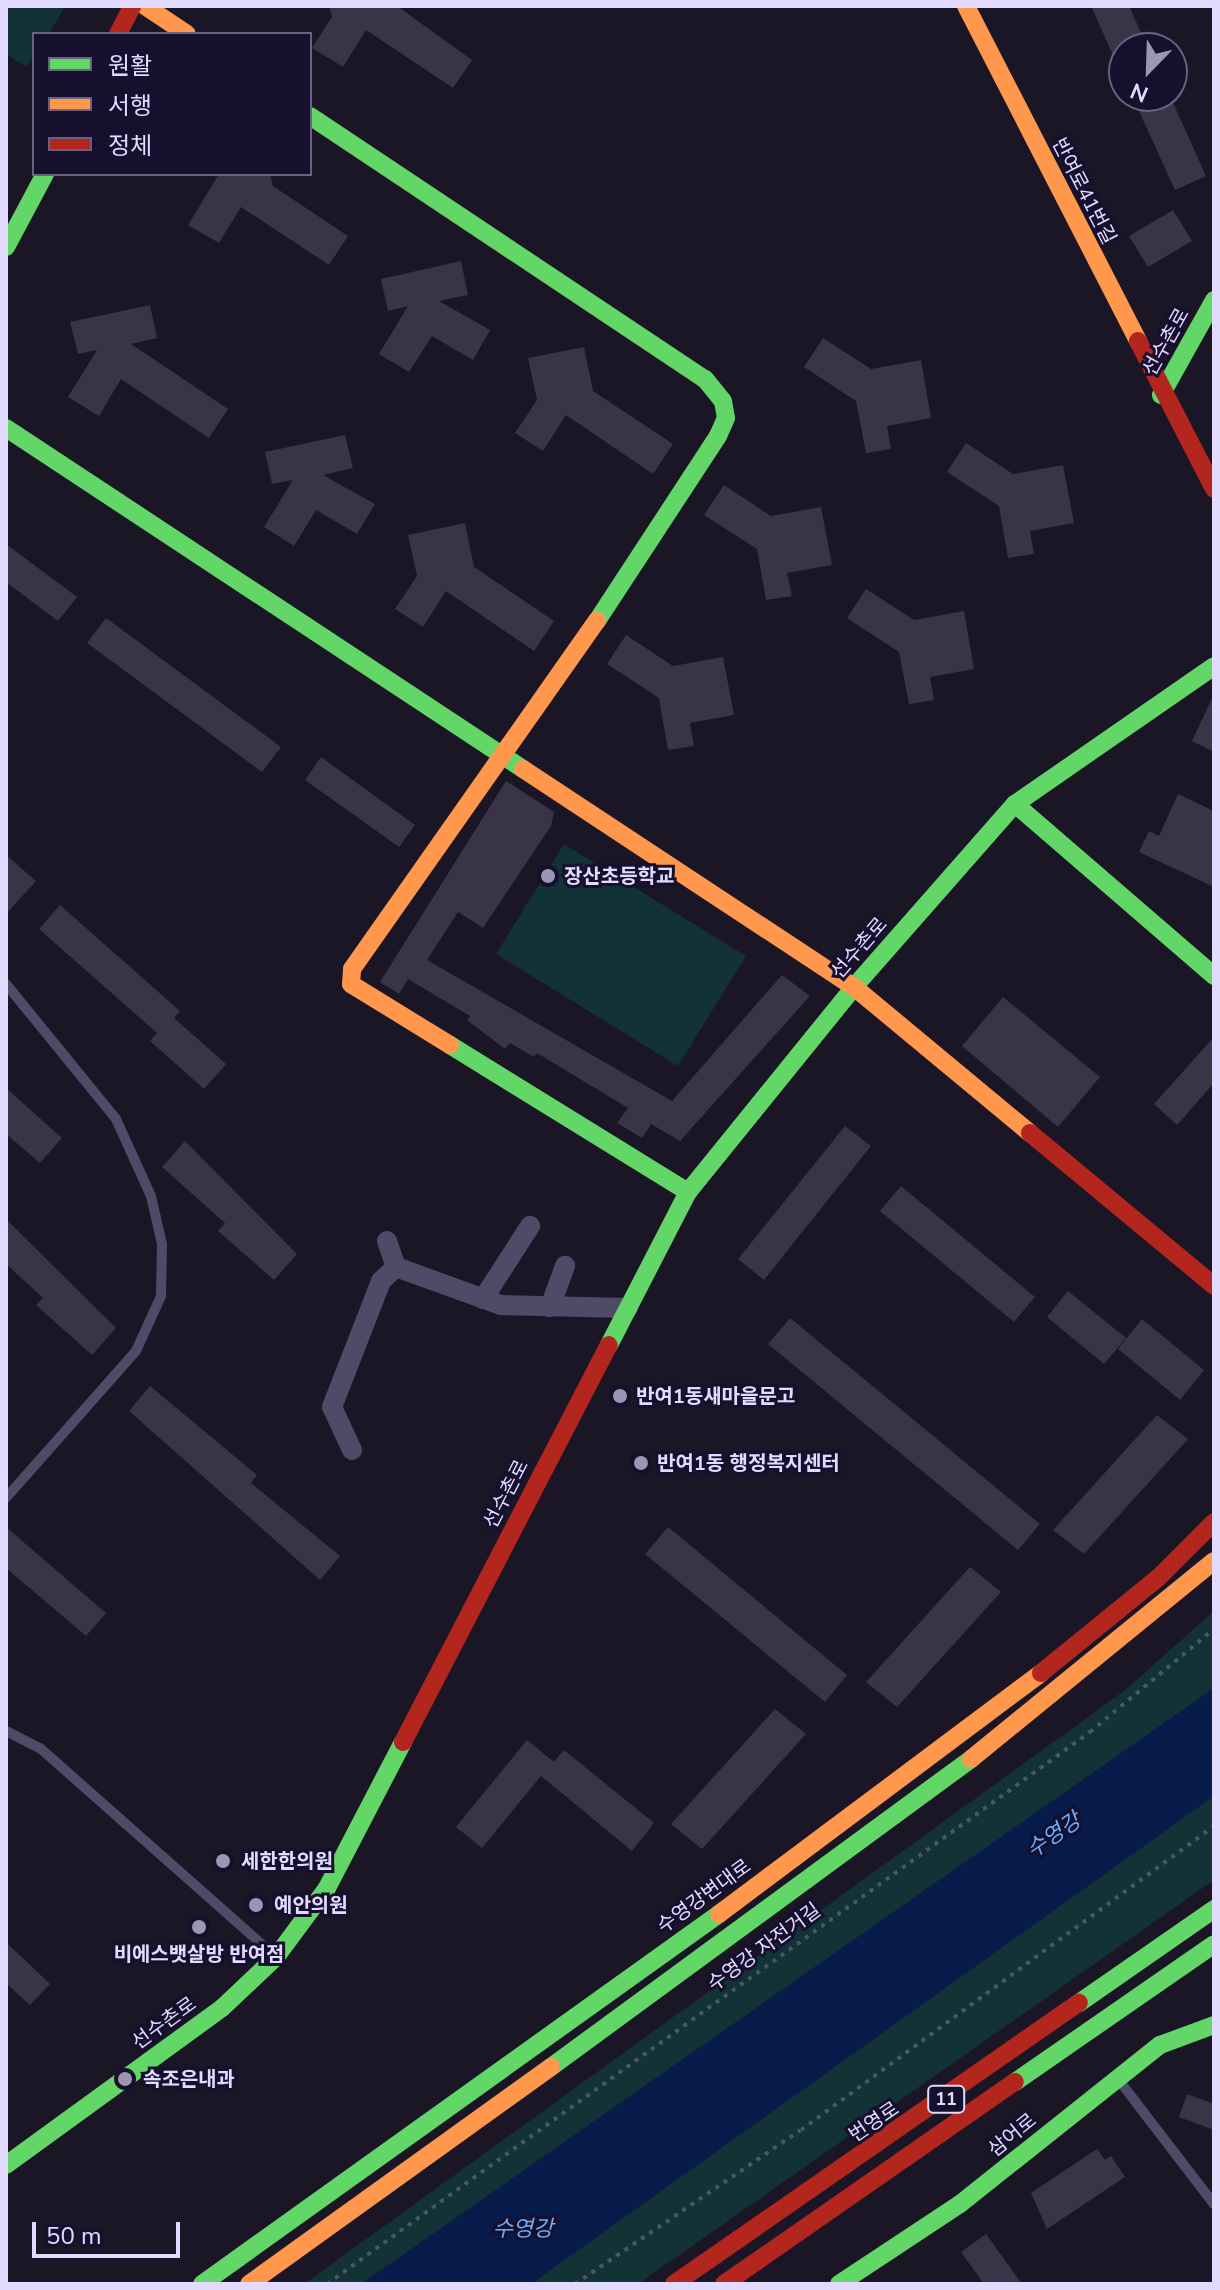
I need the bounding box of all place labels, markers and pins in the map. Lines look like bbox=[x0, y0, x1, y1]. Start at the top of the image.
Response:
place label: 장산초등학교 bbox=[564, 864, 674, 888]
marker: 장산초등학교 bbox=[539, 867, 557, 885]
place label: 반여1동새마을문고 bbox=[636, 1384, 795, 1408]
marker: 반여1동새마을문고 bbox=[611, 1387, 629, 1405]
place label: 반여1동 행정복지센터 bbox=[657, 1451, 840, 1475]
marker: 반여1동 행정복지센터 bbox=[632, 1454, 650, 1472]
place label: 세한한의원 bbox=[241, 1849, 333, 1873]
marker: 세한한의원 bbox=[212, 1850, 234, 1872]
place label: 예안의원 bbox=[274, 1893, 348, 1917]
marker: 예안의원 bbox=[245, 1894, 267, 1916]
marker: 비에스뱃살방 반여점 bbox=[188, 1916, 210, 1938]
place label: 비에스뱃살방 반여점 bbox=[114, 1942, 284, 1966]
place label: 속조은내과 bbox=[143, 2067, 235, 2091]
marker: 속조은내과 bbox=[114, 2068, 136, 2090]

